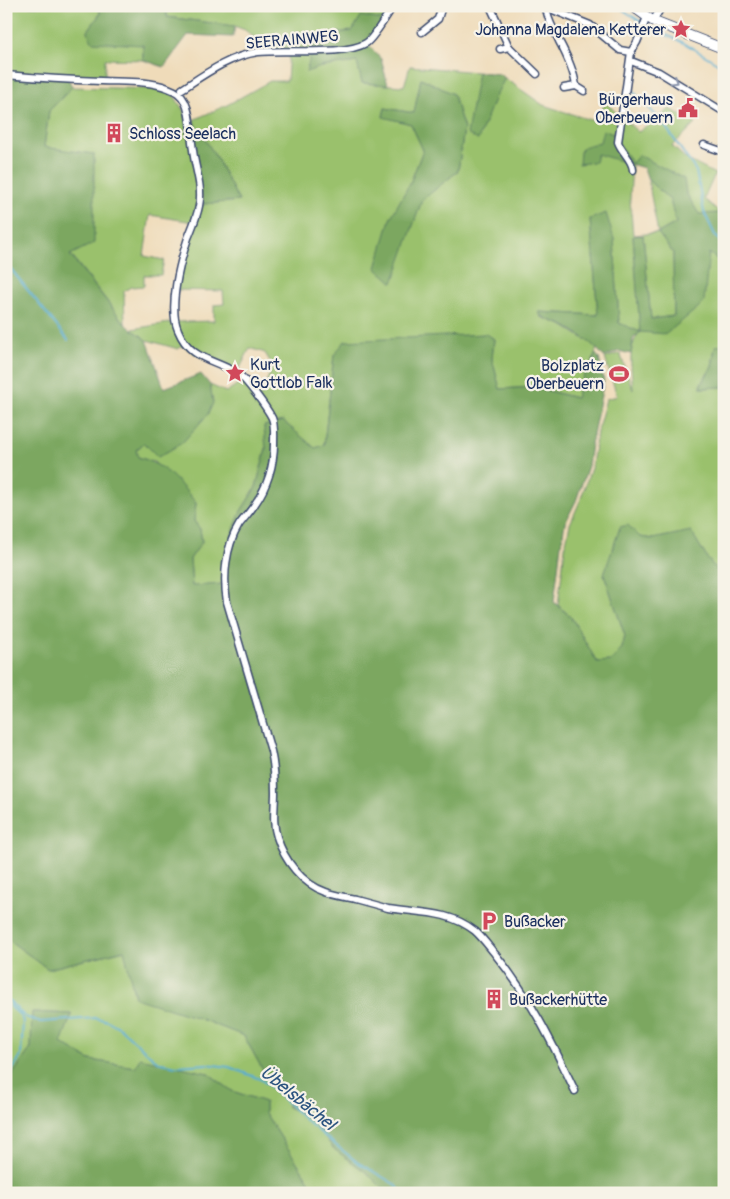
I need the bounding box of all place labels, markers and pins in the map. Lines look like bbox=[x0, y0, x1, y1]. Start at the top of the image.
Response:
place icon: Johanna Magdalena Ketterer bbox=[670, 18, 692, 40]
place label: Johanna Magdalena Ketterer bbox=[475, 20, 666, 40]
place label: Bürgerhaus Oberbeuern bbox=[595, 90, 673, 128]
public building icon: Bürgerhaus Oberbeuern bbox=[677, 97, 699, 119]
building icon: Schloss Seelach bbox=[103, 122, 125, 144]
place label: Schloss Seelach bbox=[129, 124, 236, 144]
place label: Kurt Gottlob Falk bbox=[250, 355, 333, 393]
place label: Bolzplatz Oberbeuern bbox=[526, 356, 604, 394]
place icon: Kurt Gottlob Falk bbox=[224, 362, 246, 384]
sports icon: Bolzplatz Oberbeuern bbox=[608, 363, 630, 385]
parking icon: Bußacker bbox=[478, 910, 500, 932]
place label: Bußacker bbox=[504, 912, 566, 932]
building icon: Bußackerhütte bbox=[483, 988, 505, 1010]
place label: Bußackerhütte bbox=[509, 990, 607, 1010]

